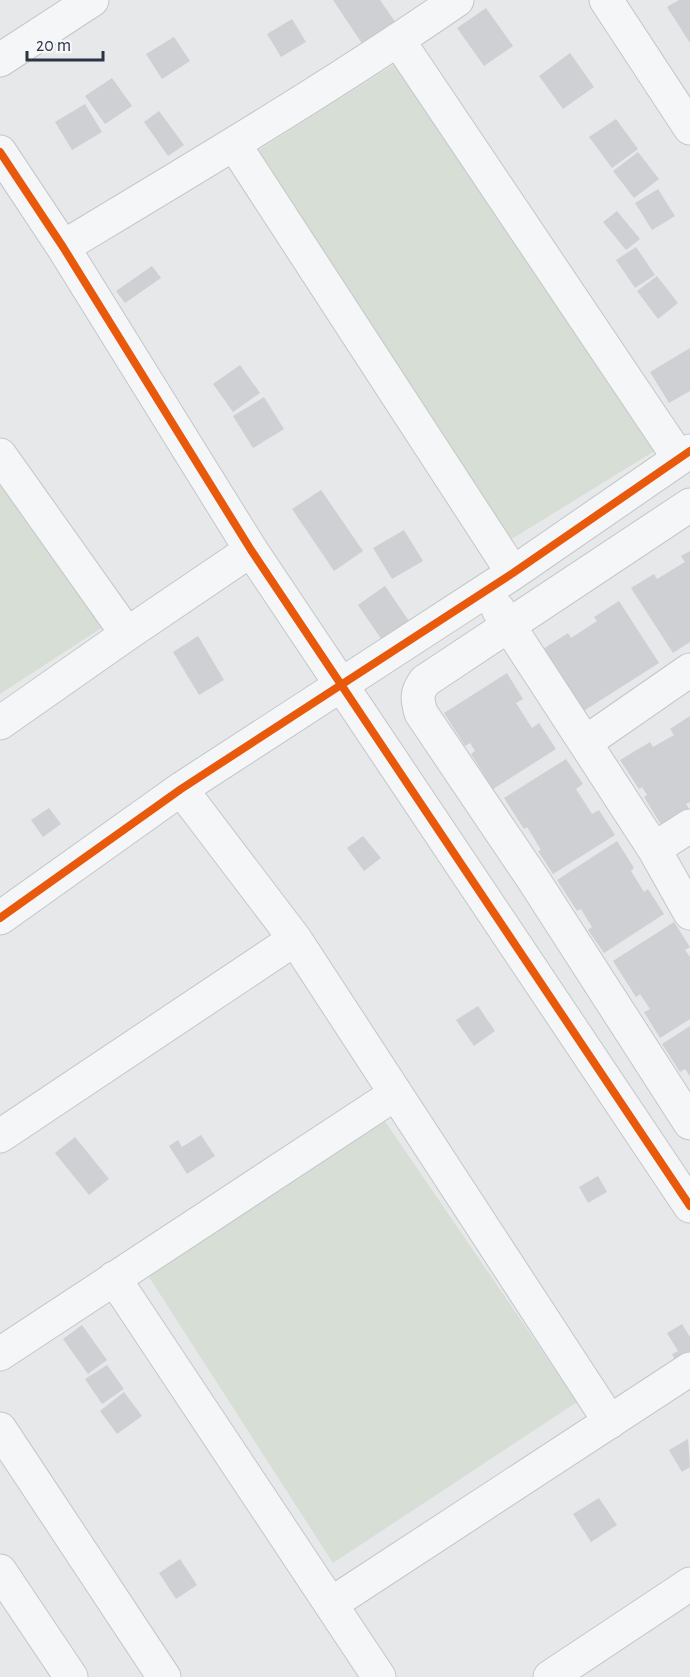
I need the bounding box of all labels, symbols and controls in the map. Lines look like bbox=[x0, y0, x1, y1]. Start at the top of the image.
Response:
scale bar bbox=[27, 24, 104, 62]
text: 20 m bbox=[36, 37, 71, 55]

